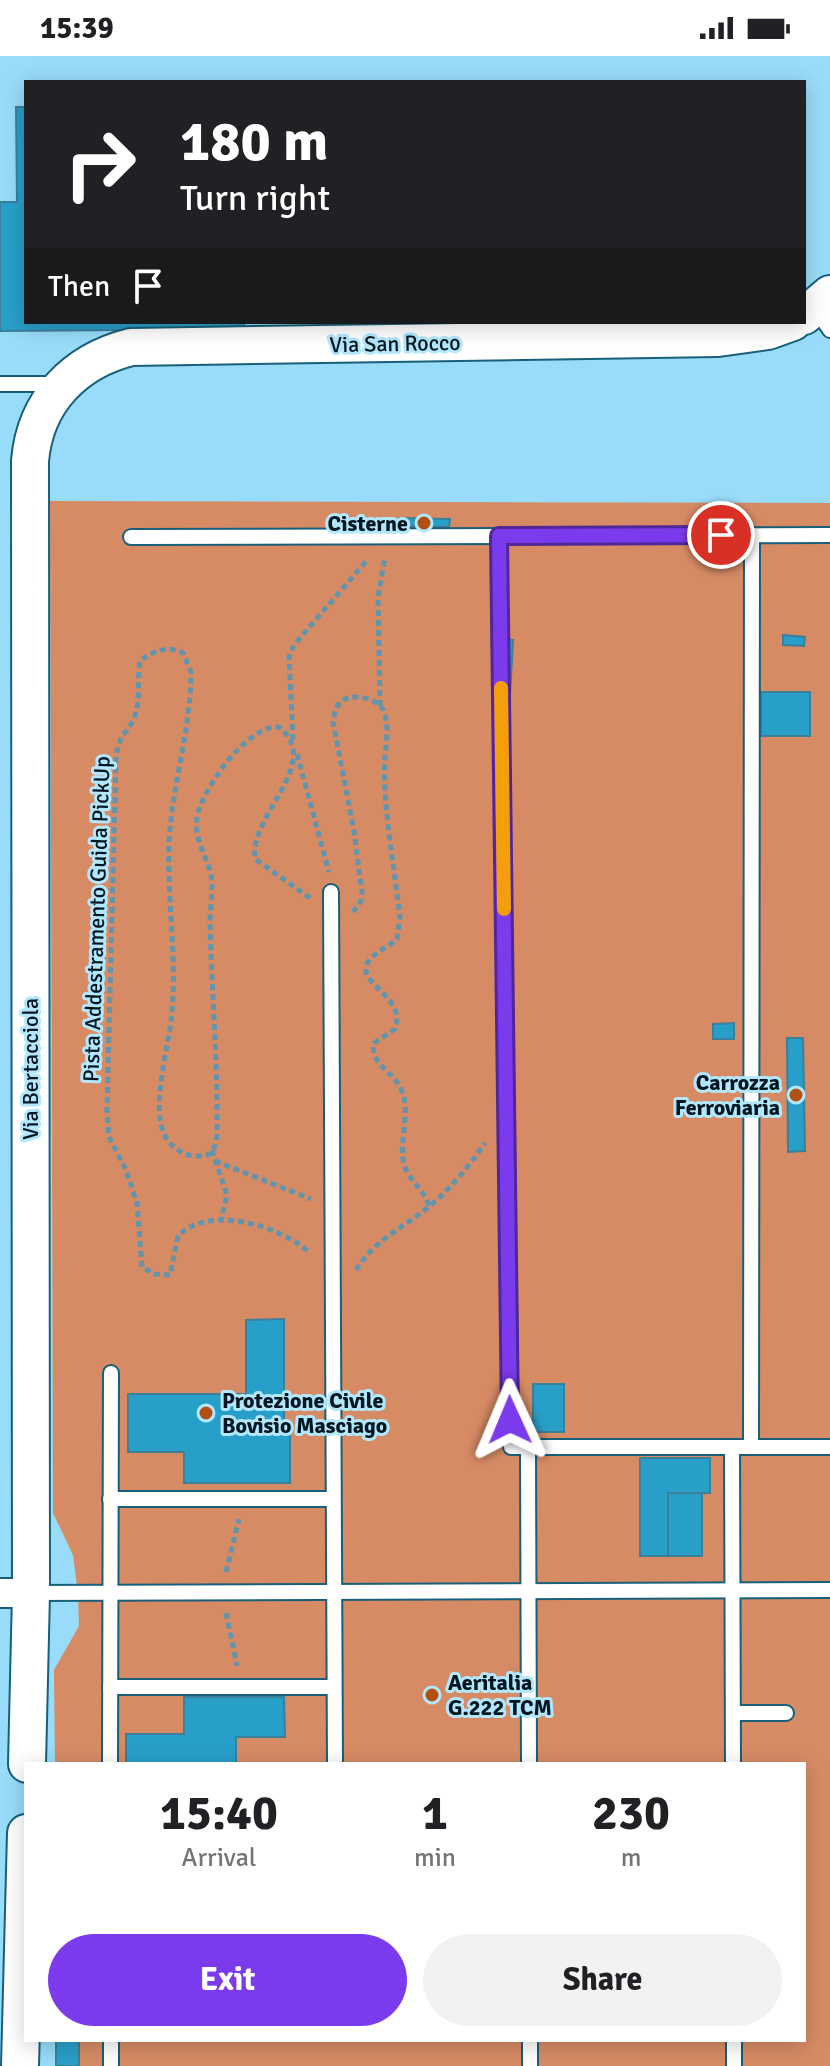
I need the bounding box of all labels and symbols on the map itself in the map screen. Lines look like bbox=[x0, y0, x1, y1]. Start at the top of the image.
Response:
street label: Via San Rocco bbox=[329, 329, 461, 358]
pin bbox=[687, 501, 755, 569]
place label: Cisterne bbox=[328, 510, 408, 537]
marker: Cisterne bbox=[415, 514, 433, 532]
street label: Pista Addestramento Guida PickUp bbox=[77, 756, 116, 1082]
street label: Via Bertacciola bbox=[17, 998, 44, 1140]
place label: Carrozza Ferroviaria bbox=[675, 1069, 780, 1121]
marker: Carrozza Ferroviaria bbox=[787, 1086, 805, 1104]
position arrow bbox=[468, 1378, 552, 1462]
place label: Protezione Civile Bovisio Masciago bbox=[222, 1387, 387, 1439]
marker: Protezione Civile Bovisio Masciago bbox=[197, 1404, 215, 1422]
place label: Aeritalia G.222 TCM bbox=[448, 1669, 552, 1721]
marker: Aeritalia G.222 TCM bbox=[423, 1686, 441, 1704]

